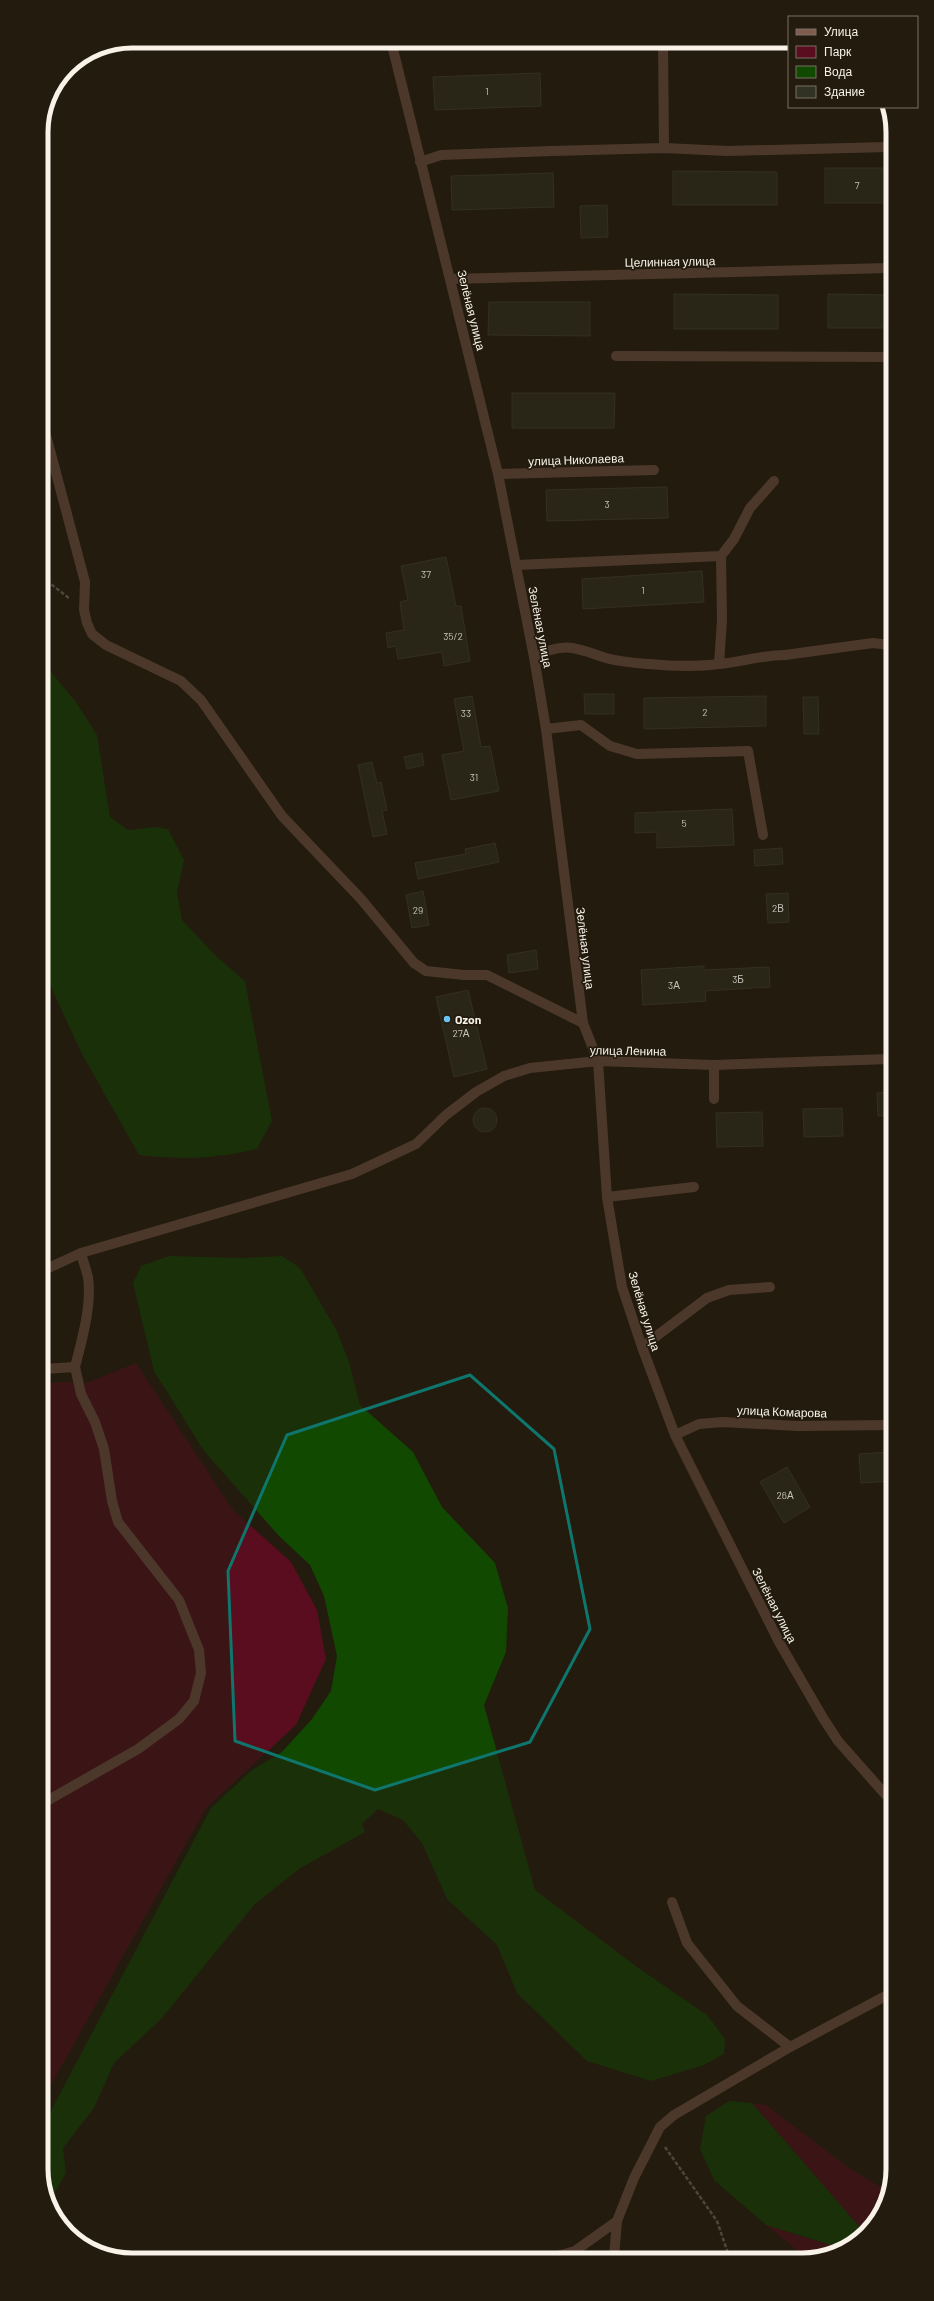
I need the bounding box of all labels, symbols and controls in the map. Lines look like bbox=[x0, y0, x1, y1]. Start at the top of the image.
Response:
legend bbox=[788, 16, 918, 108]
text: Улица bbox=[824, 24, 858, 39]
text: Парк bbox=[824, 44, 852, 59]
text: Вода bbox=[824, 64, 852, 79]
text: Здание bbox=[824, 84, 865, 99]
house number: 1 bbox=[485, 85, 489, 97]
house number: 7 bbox=[855, 179, 860, 191]
street label: Целинная улица bbox=[625, 253, 716, 270]
street label: Зелёная улица bbox=[454, 268, 489, 352]
street label: улица Николаева bbox=[528, 450, 624, 469]
house number: 3 bbox=[604, 498, 610, 510]
house number: 37 bbox=[421, 568, 431, 580]
house number: 1 bbox=[641, 584, 645, 596]
street label: Зелёная улица bbox=[525, 585, 556, 669]
house number: 35/2 bbox=[443, 630, 463, 642]
house number: 2 bbox=[702, 706, 708, 718]
house number: 33 bbox=[461, 707, 471, 719]
house number: 31 bbox=[470, 771, 478, 783]
house number: 5 bbox=[681, 817, 687, 829]
house number: 2В bbox=[772, 902, 784, 914]
house number: 29 bbox=[413, 904, 423, 916]
street label: Зелёная улица bbox=[573, 906, 598, 990]
house number: 3Б bbox=[732, 973, 744, 985]
house number: 3А bbox=[668, 979, 680, 991]
place label: Ozon bbox=[455, 1012, 481, 1026]
marker: Ozon bbox=[442, 1014, 452, 1024]
house number: 27А bbox=[453, 1027, 470, 1039]
street label: улица Ленина bbox=[590, 1042, 667, 1059]
street label: Зелёная улица bbox=[625, 1270, 664, 1353]
street label: улица Комарова bbox=[737, 1402, 828, 1421]
house number: 26А bbox=[776, 1489, 794, 1501]
street label: Зелёная улица bbox=[749, 1565, 800, 1646]

